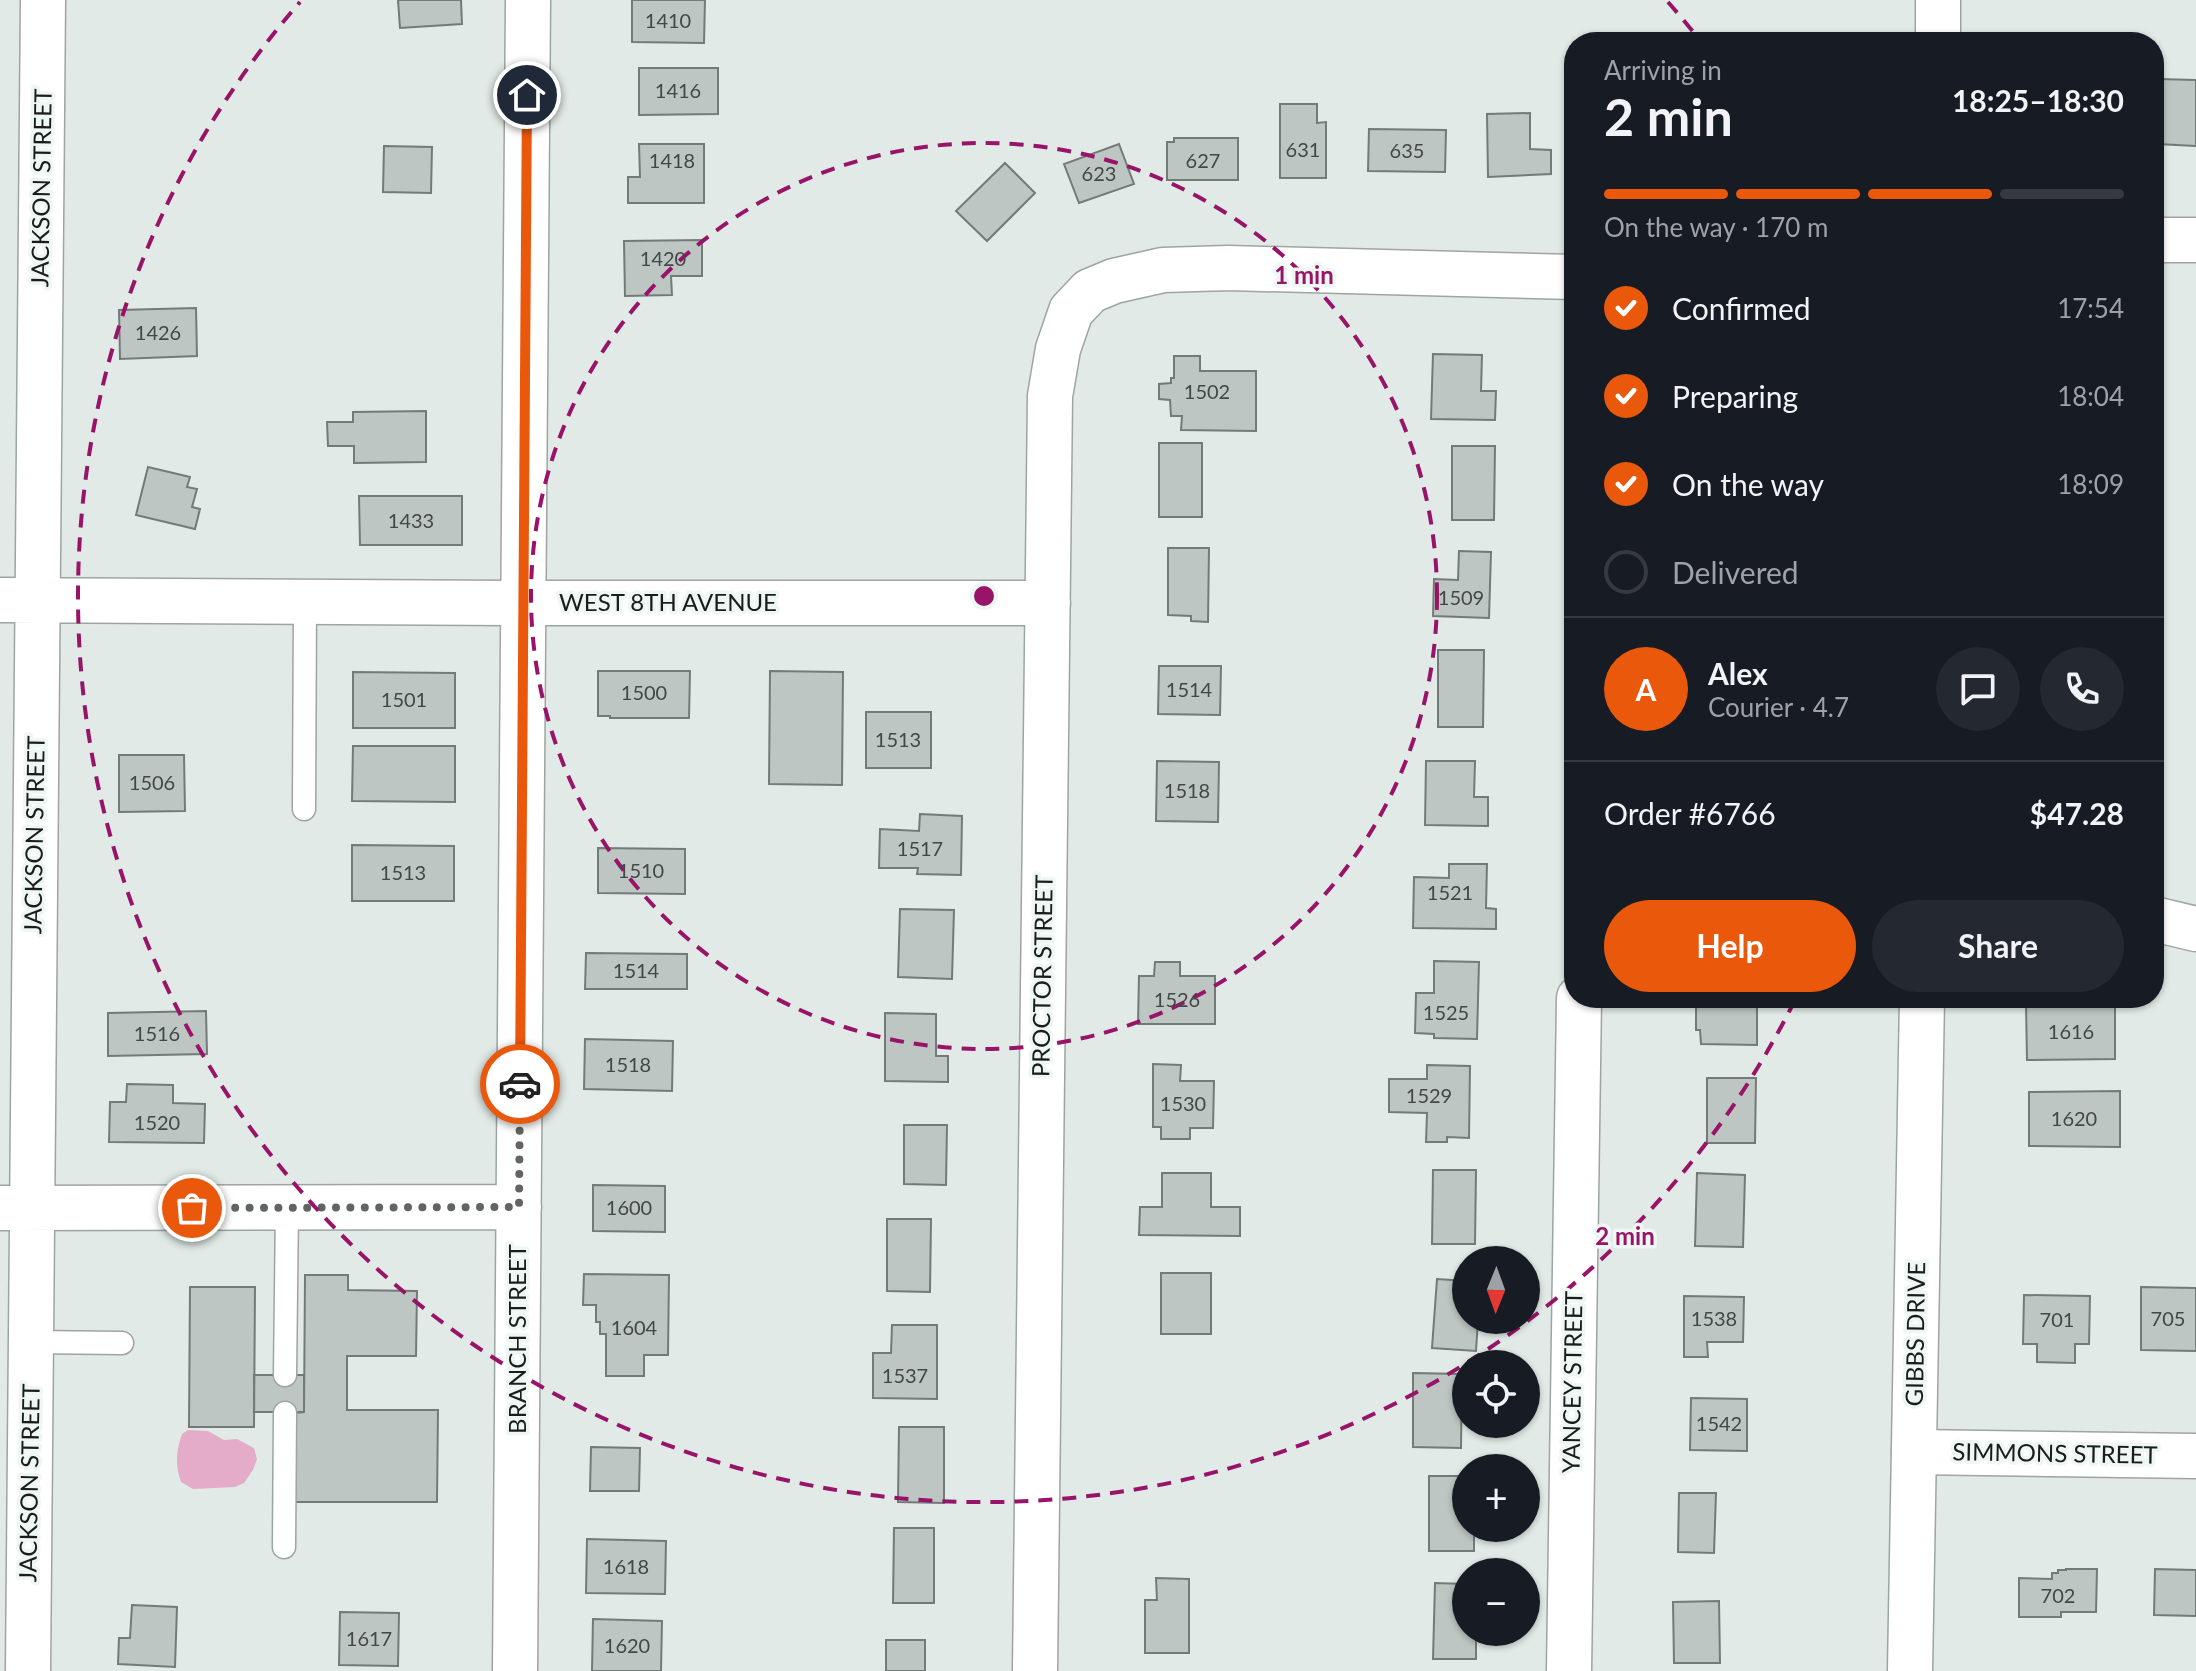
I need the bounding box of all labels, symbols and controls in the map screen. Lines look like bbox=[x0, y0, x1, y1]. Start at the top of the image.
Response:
house number: 1410 bbox=[645, 8, 691, 32]
text: Arriving in bbox=[1604, 54, 1722, 86]
pin bbox=[493, 61, 561, 129]
icon: home bbox=[505, 73, 549, 117]
house number: 1416 bbox=[655, 78, 701, 102]
text: 18:25–18:30 bbox=[1952, 82, 2124, 118]
text: 2 min bbox=[1604, 85, 1733, 147]
street label: JACKSON STREET bbox=[24, 88, 57, 287]
house number: 631 bbox=[1286, 137, 1320, 161]
house number: 635 bbox=[1390, 138, 1424, 162]
house number: 1418 bbox=[649, 148, 695, 172]
house number: 627 bbox=[1186, 148, 1220, 172]
house number: 623 bbox=[1082, 161, 1116, 185]
text: On the way · 170 m bbox=[1604, 211, 1828, 243]
house number: 1420 bbox=[640, 246, 686, 270]
text: 1 min bbox=[1274, 260, 1334, 289]
icon: check bbox=[1604, 286, 1648, 330]
text: Confirmed bbox=[1672, 290, 1811, 326]
text: 17:54 bbox=[2057, 292, 2124, 324]
house number: 1426 bbox=[135, 320, 181, 344]
icon: check bbox=[1604, 374, 1648, 418]
text: Preparing bbox=[1672, 378, 1798, 414]
house number: 1502 bbox=[1184, 379, 1230, 403]
text: 18:04 bbox=[2057, 380, 2124, 412]
icon: check bbox=[1604, 462, 1648, 506]
text: On the way bbox=[1672, 466, 1824, 502]
text: 18:09 bbox=[2057, 468, 2124, 500]
house number: 1433 bbox=[388, 508, 434, 532]
text: Delivered bbox=[1672, 554, 1799, 590]
centre of rings bbox=[970, 582, 998, 610]
house number: 1509 bbox=[1438, 585, 1484, 609]
street label: WEST 8TH AVENUE bbox=[559, 587, 777, 616]
button: chat bbox=[1936, 647, 2020, 731]
button: phone bbox=[2040, 647, 2124, 731]
text: Alex bbox=[1708, 655, 1768, 691]
text: A bbox=[1636, 671, 1656, 707]
house number: 1514 bbox=[1166, 677, 1213, 701]
house number: 1500 bbox=[621, 680, 667, 704]
house number: 1501 bbox=[381, 687, 427, 711]
text: Courier · 4.7 bbox=[1708, 691, 1849, 723]
house number: 1513 bbox=[875, 727, 921, 751]
street label: JACKSON STREET bbox=[17, 735, 50, 934]
house number: 1506 bbox=[129, 770, 175, 794]
house number: 1518 bbox=[1164, 778, 1210, 802]
text: Order #6766 bbox=[1604, 795, 1776, 831]
text: $47.28 bbox=[2030, 795, 2124, 831]
house number: 1517 bbox=[897, 836, 943, 860]
house number: 1510 bbox=[618, 858, 664, 882]
house number: 1513 bbox=[380, 860, 426, 884]
street label: PROCTOR STREET bbox=[1025, 875, 1058, 1077]
house number: 1521 bbox=[1427, 880, 1473, 904]
button: Help bbox=[1604, 900, 1856, 992]
button: Share bbox=[1872, 900, 2124, 992]
house number: 1514 bbox=[613, 958, 660, 982]
house number: 1526 bbox=[1154, 987, 1200, 1011]
house number: 1525 bbox=[1423, 1000, 1469, 1024]
house number: 1616 bbox=[2048, 1019, 2094, 1043]
house number: 1516 bbox=[134, 1021, 180, 1045]
courier bbox=[480, 1044, 560, 1124]
house number: 1518 bbox=[605, 1052, 651, 1076]
icon: car bbox=[498, 1062, 542, 1106]
house number: 1529 bbox=[1406, 1083, 1452, 1107]
house number: 1530 bbox=[1160, 1091, 1206, 1115]
house number: 1620 bbox=[2051, 1106, 2097, 1130]
house number: 1520 bbox=[134, 1110, 180, 1134]
pin bbox=[158, 1174, 226, 1242]
icon: bag bbox=[170, 1186, 214, 1230]
house number: 1600 bbox=[606, 1195, 652, 1219]
text: 2 min bbox=[1595, 1221, 1655, 1250]
street label: BRANCH STREET bbox=[502, 1244, 531, 1434]
north arrow bbox=[1452, 1246, 1540, 1334]
map controls bbox=[1452, 1246, 1540, 1646]
street label: GIBBS DRIVE bbox=[1899, 1261, 1930, 1407]
street label: YANCEY STREET bbox=[1555, 1291, 1588, 1473]
house number: 1538 bbox=[1691, 1306, 1737, 1330]
house number: 705 bbox=[2151, 1306, 2185, 1330]
house number: 701 bbox=[2040, 1307, 2074, 1331]
house number: 1604 bbox=[611, 1315, 658, 1339]
button: locate bbox=[1452, 1350, 1540, 1438]
house number: 1537 bbox=[882, 1363, 928, 1387]
street label: JACKSON STREET bbox=[12, 1383, 45, 1582]
house number: 1542 bbox=[1696, 1411, 1742, 1435]
street label: SIMMONS STREET bbox=[1952, 1436, 2158, 1469]
button: + bbox=[1452, 1454, 1540, 1542]
house number: 1618 bbox=[603, 1554, 649, 1578]
button: − bbox=[1452, 1558, 1540, 1646]
house number: 702 bbox=[2041, 1583, 2075, 1607]
house number: 1617 bbox=[346, 1626, 392, 1650]
house number: 1620 bbox=[604, 1633, 650, 1657]

